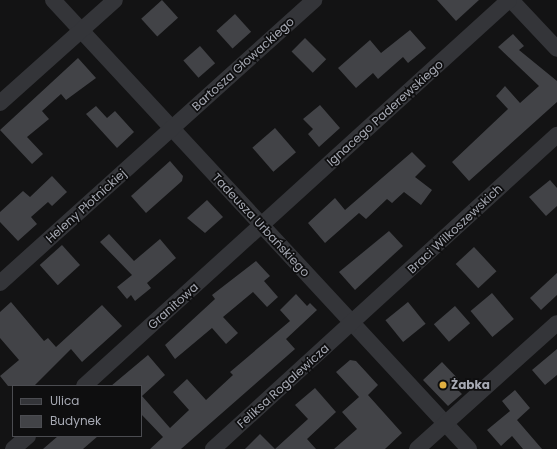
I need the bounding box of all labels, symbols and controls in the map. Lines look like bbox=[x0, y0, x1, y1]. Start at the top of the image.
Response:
street label: Bartosza Głowackiego bbox=[189, 14, 297, 114]
street label: Ignacego Paderewskiego bbox=[324, 57, 446, 169]
street label: Heleny Płotnickiej bbox=[43, 166, 129, 246]
street label: Tadeusza Urbańskiego bbox=[209, 170, 313, 280]
street label: Braci Wilkoszewskich bbox=[405, 181, 505, 277]
street label: Granitowa bbox=[145, 280, 201, 332]
street label: Feliksa Rogalewicza bbox=[234, 341, 332, 431]
place label: Żabka bbox=[451, 378, 490, 392]
marker: Żabka bbox=[438, 380, 448, 390]
legend bbox=[12, 385, 142, 437]
text: Ulica bbox=[50, 392, 79, 409]
text: Budynek bbox=[50, 412, 101, 429]

